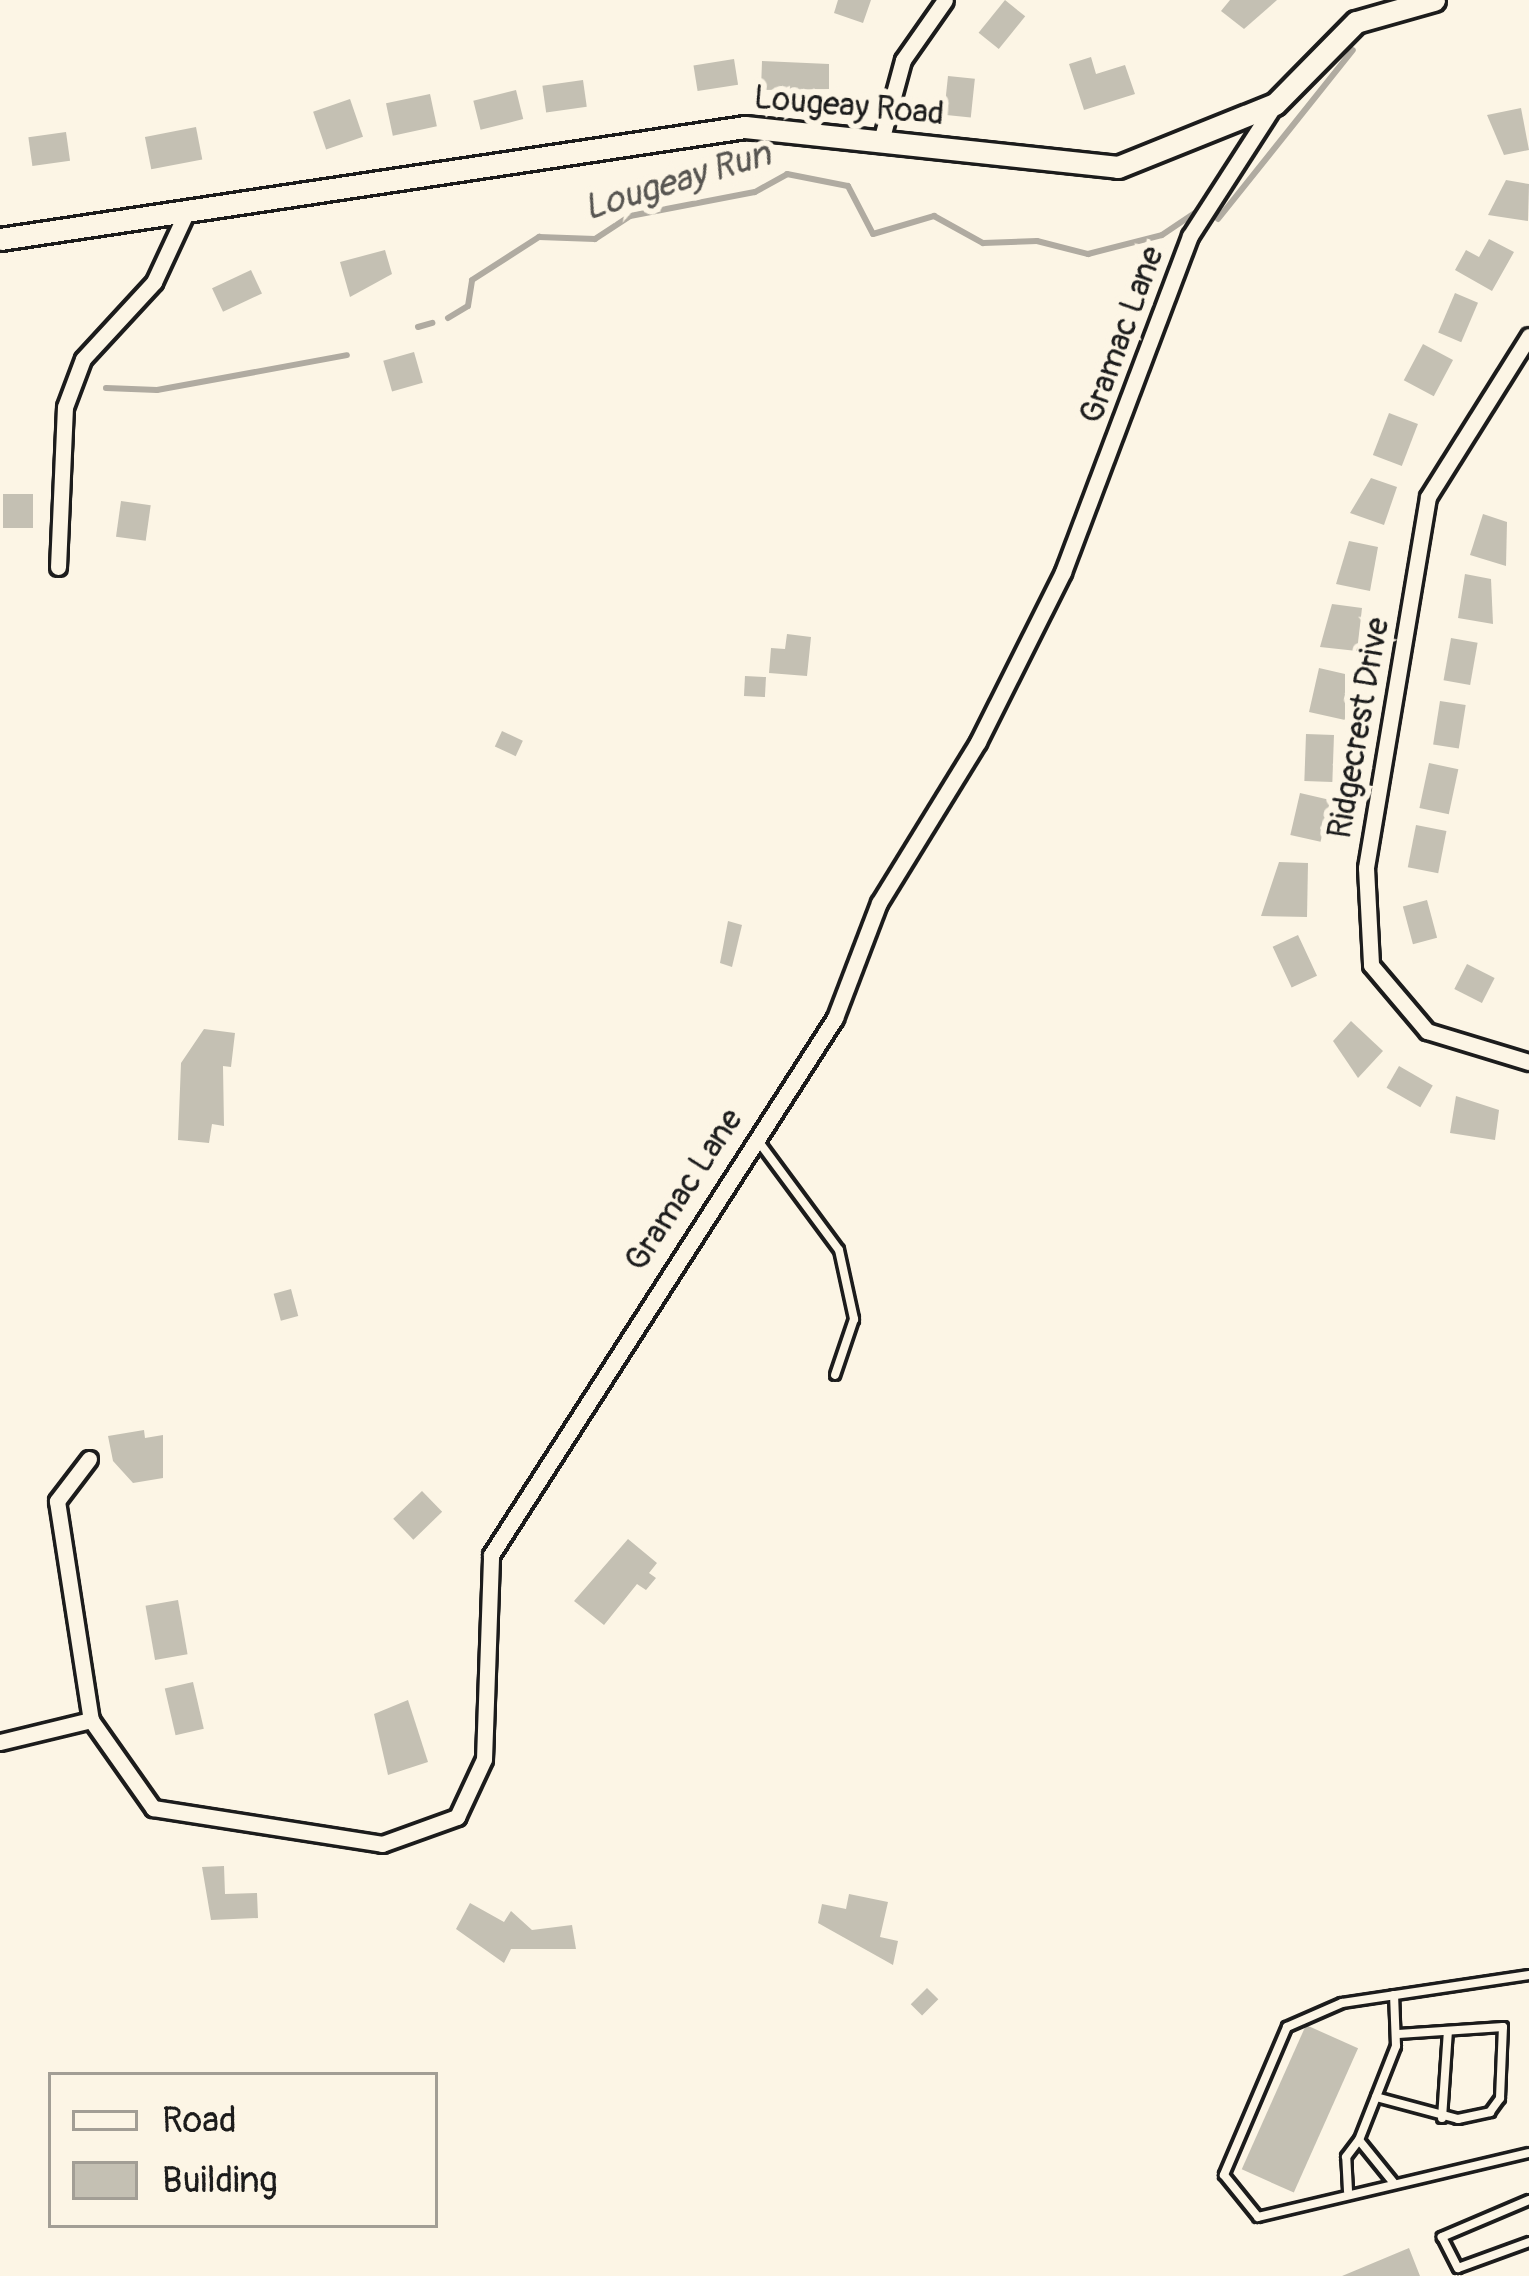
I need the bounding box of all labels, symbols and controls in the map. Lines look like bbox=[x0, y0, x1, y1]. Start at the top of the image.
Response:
street label: Lougeay Road bbox=[752, 78, 946, 134]
water label: Lougeay Run bbox=[578, 132, 776, 230]
street label: Gramac Lane bbox=[1072, 241, 1172, 429]
street label: Ridgecrest Drive bbox=[1320, 614, 1398, 842]
street label: Gramac Lane bbox=[617, 1101, 751, 1279]
legend bbox=[48, 2072, 438, 2228]
text: Road bbox=[162, 2098, 237, 2143]
text: Building bbox=[162, 2158, 278, 2203]

